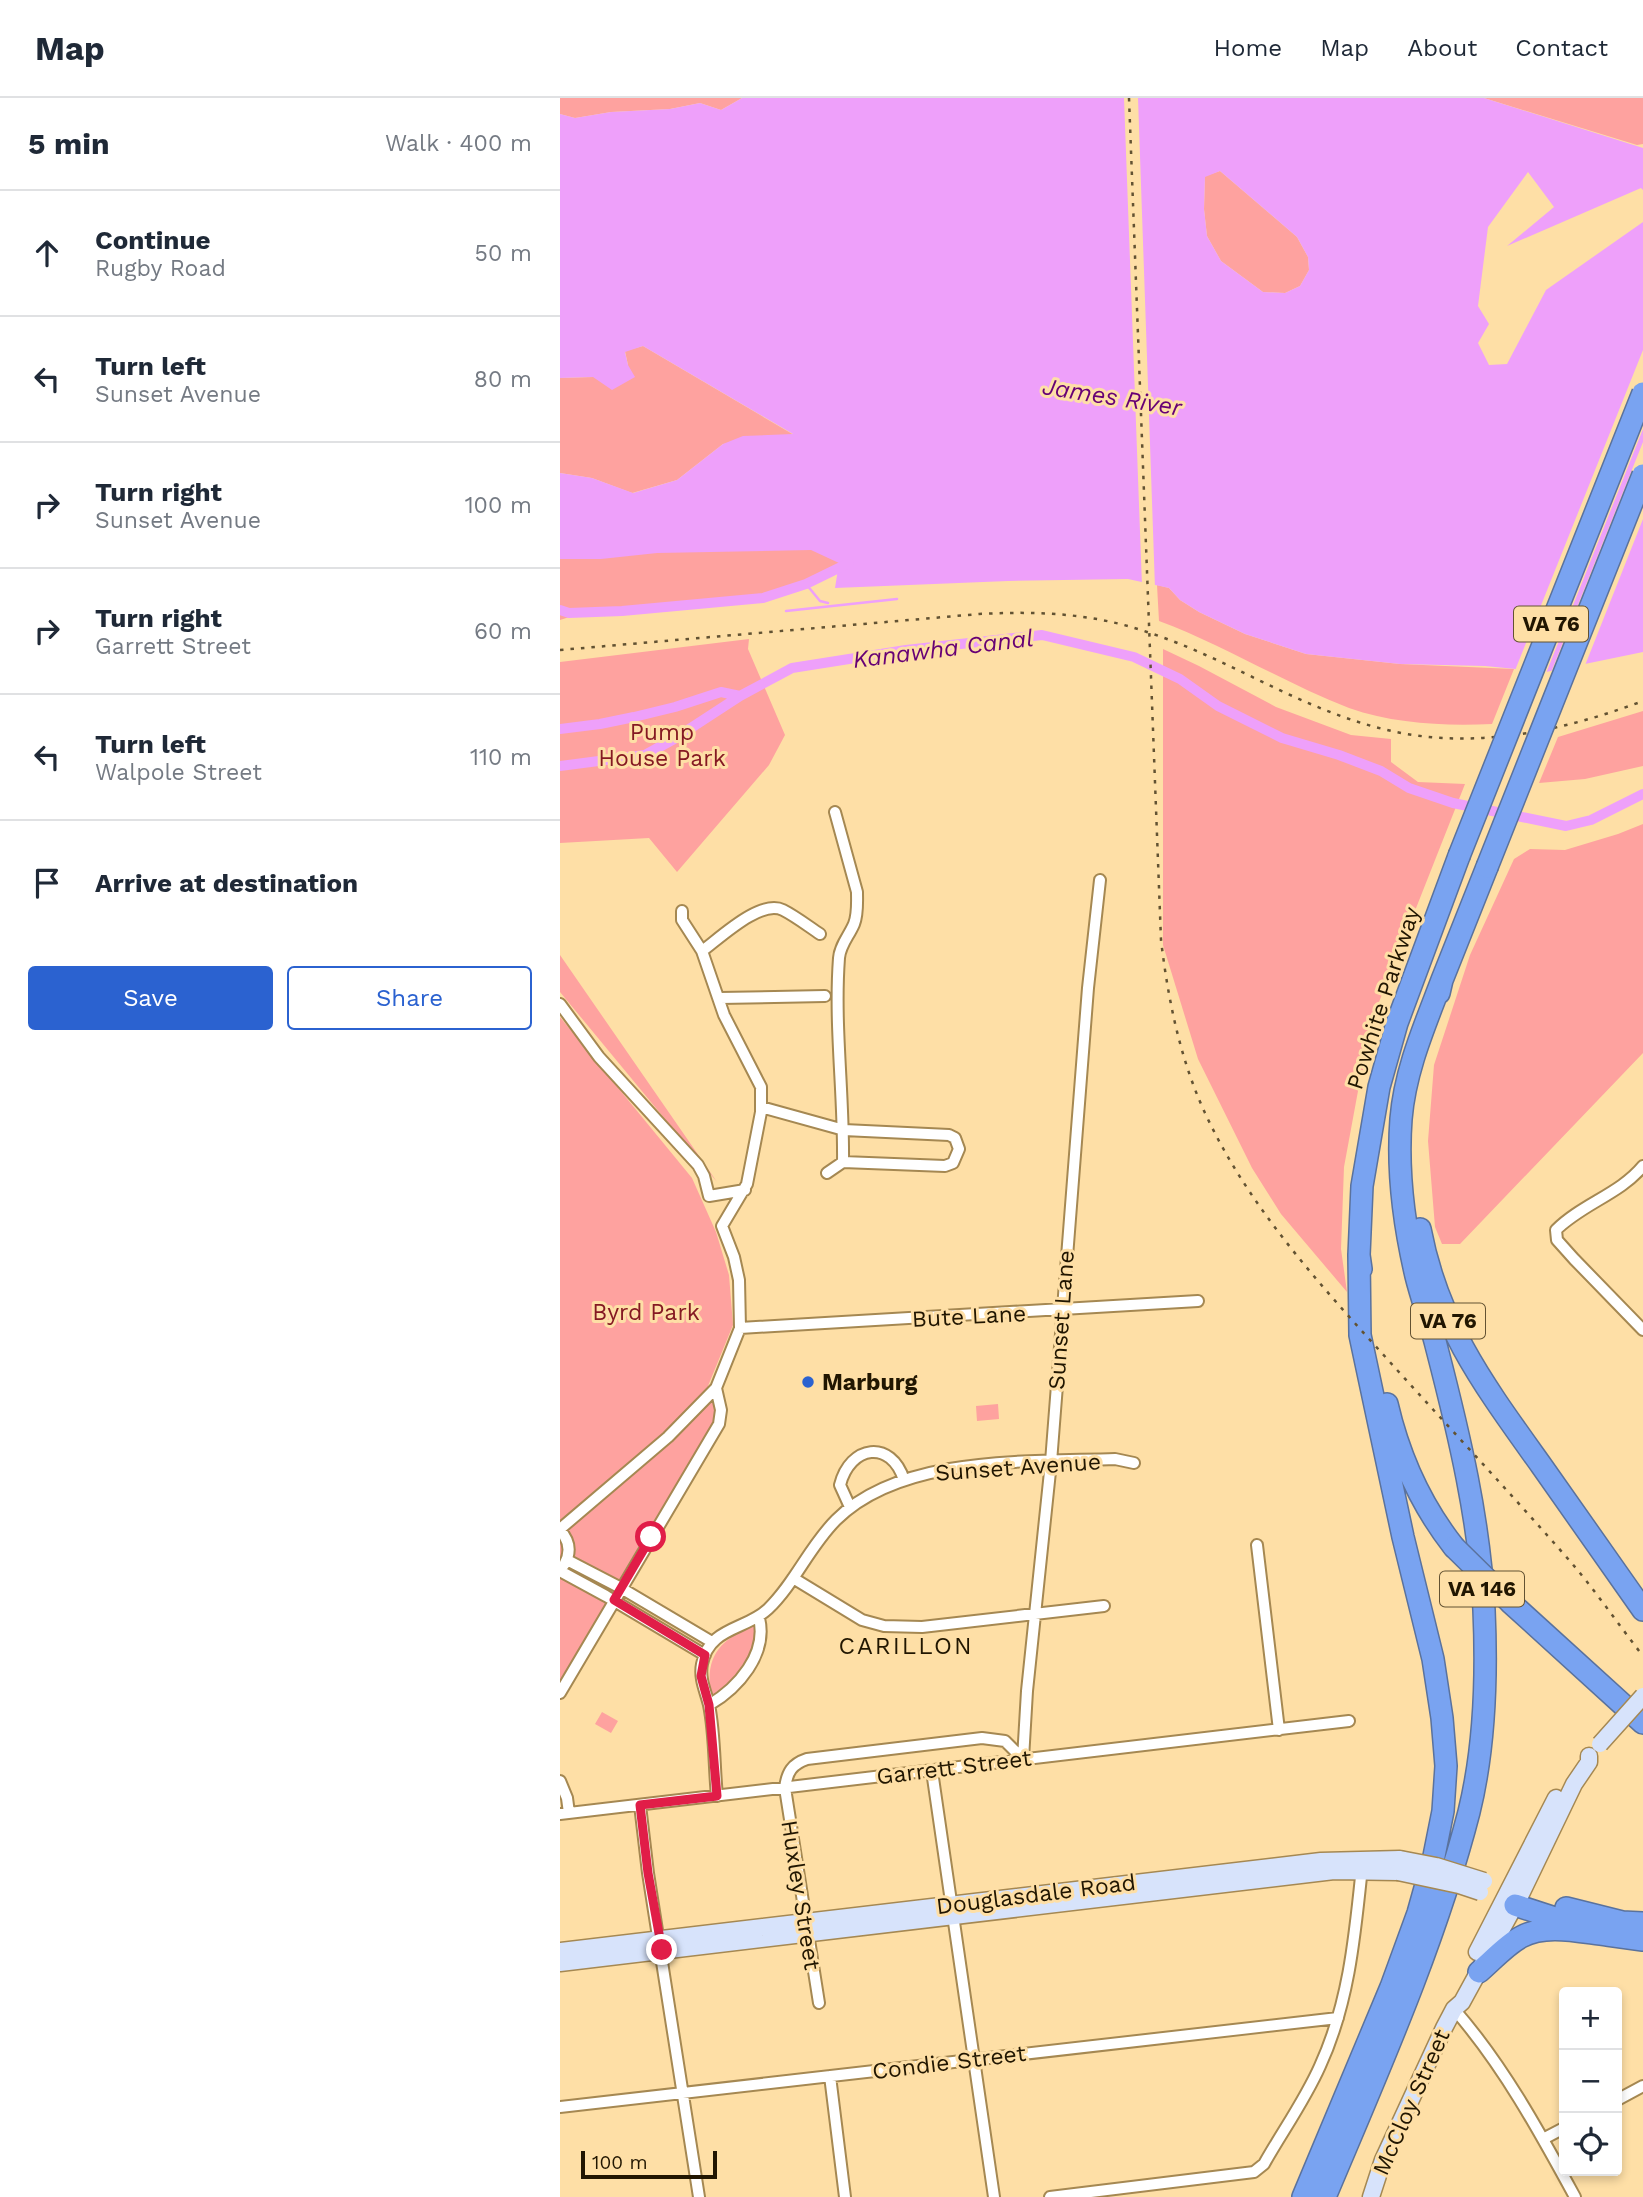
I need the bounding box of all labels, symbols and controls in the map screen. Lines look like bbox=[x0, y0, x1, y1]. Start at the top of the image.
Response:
text: Map bbox=[35, 29, 105, 68]
text: Home bbox=[1214, 34, 1282, 62]
text: Map bbox=[1320, 34, 1369, 62]
text: About bbox=[1407, 34, 1477, 62]
text: Contact bbox=[1515, 34, 1608, 62]
text: 5 min bbox=[28, 126, 110, 161]
text: Walk · 400 m bbox=[385, 130, 532, 157]
text: Continue bbox=[95, 225, 211, 255]
icon: ahead bbox=[28, 234, 66, 272]
text: 50 m bbox=[475, 240, 532, 267]
text: Rugby Road bbox=[95, 255, 226, 282]
text: Turn left bbox=[95, 351, 206, 381]
icon: left bbox=[28, 360, 66, 398]
text: 80 m bbox=[474, 366, 532, 393]
water label: James River bbox=[1040, 372, 1185, 422]
text: Sunset Avenue bbox=[95, 381, 261, 408]
text: Turn right bbox=[95, 477, 222, 507]
icon: right bbox=[28, 486, 66, 524]
text: 100 m bbox=[465, 492, 532, 519]
text: Sunset Avenue bbox=[95, 507, 261, 534]
text: Turn right bbox=[95, 603, 222, 633]
road number: VA 76 bbox=[1514, 606, 1588, 642]
icon: right bbox=[28, 612, 66, 650]
text: 60 m bbox=[474, 618, 532, 645]
water label: Kanawha Canal bbox=[851, 624, 1035, 674]
text: Garrett Street bbox=[95, 633, 251, 660]
park label: Pump House Park bbox=[598, 719, 726, 772]
text: Turn left bbox=[95, 729, 206, 759]
icon: left bbox=[28, 738, 66, 776]
text: 110 m bbox=[470, 744, 532, 771]
text: Walpole Street bbox=[95, 759, 262, 786]
icon: arrive bbox=[28, 864, 66, 902]
text: Arrive at destination bbox=[95, 868, 358, 898]
street label: Powhite Parkway bbox=[1341, 903, 1426, 1093]
button: Save bbox=[28, 966, 273, 1030]
button: Share bbox=[287, 966, 532, 1030]
street label: Sunset Lane bbox=[1043, 1249, 1080, 1391]
park label: Byrd Park bbox=[592, 1299, 700, 1326]
street label: Bute Lane bbox=[911, 1300, 1027, 1333]
road number: VA 76 bbox=[1411, 1304, 1485, 1338]
place label: Marburg bbox=[822, 1369, 917, 1396]
marker: Marburg bbox=[800, 1374, 816, 1390]
street label: Sunset Avenue bbox=[934, 1448, 1102, 1487]
route start bbox=[635, 1521, 666, 1552]
road number: VA 146 bbox=[1440, 1572, 1524, 1606]
district label: CARILLON bbox=[838, 1632, 974, 1660]
street label: Garrett Street bbox=[875, 1745, 1033, 1790]
street label: Huxley Street bbox=[775, 1818, 826, 1972]
street label: Douglasdale Road bbox=[935, 1869, 1137, 1920]
route end bbox=[646, 1934, 677, 1965]
map controls bbox=[1559, 1987, 1622, 2176]
button: + bbox=[1559, 1987, 1622, 2050]
street label: McCloy Street bbox=[1367, 2025, 1456, 2179]
street label: Condie Street bbox=[871, 2040, 1028, 2085]
button: − bbox=[1559, 2050, 1622, 2113]
button: locate bbox=[1559, 2113, 1622, 2176]
scale bar bbox=[581, 2148, 718, 2180]
text: 100 m bbox=[592, 2151, 648, 2174]

